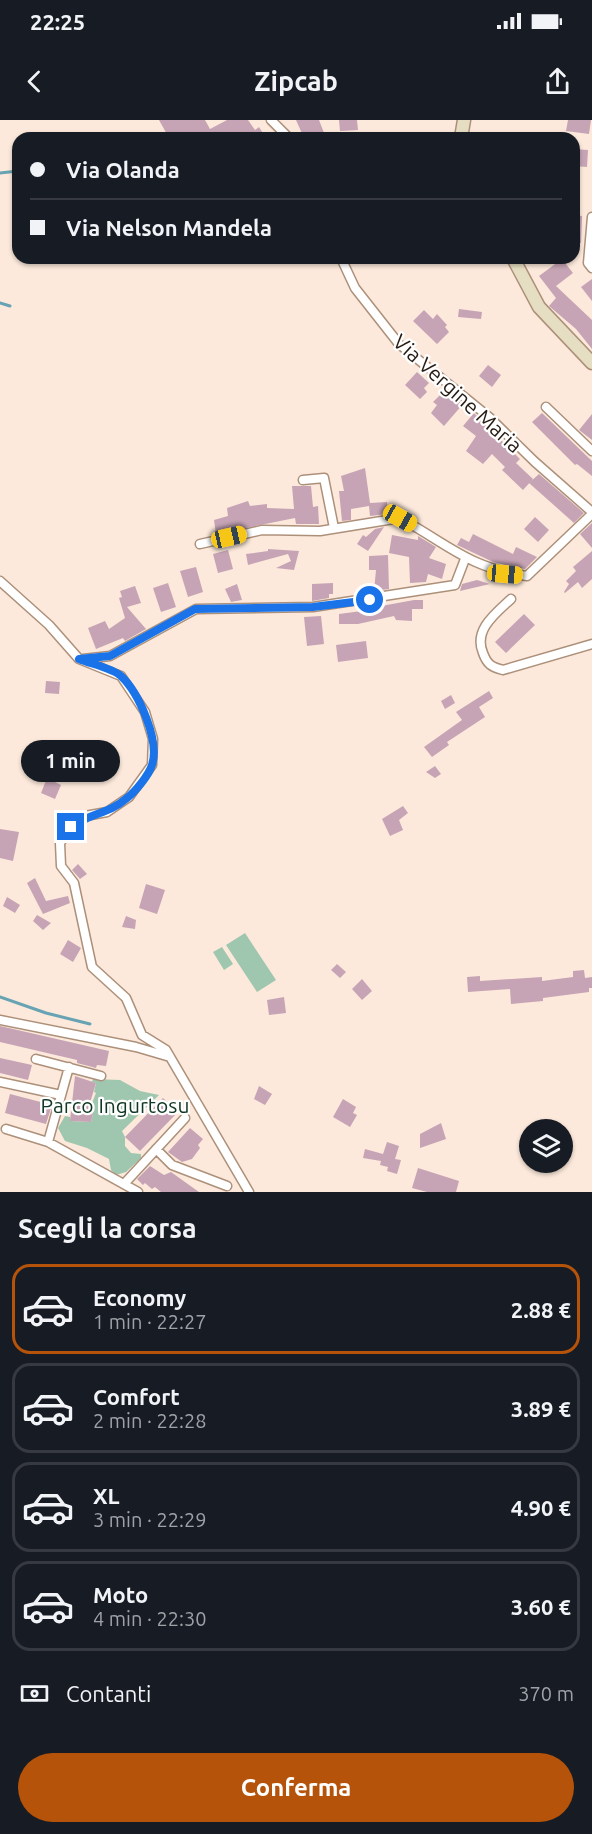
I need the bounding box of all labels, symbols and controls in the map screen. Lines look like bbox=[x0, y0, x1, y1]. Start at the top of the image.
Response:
text: 22:25 bbox=[30, 9, 85, 34]
icon: back bbox=[18, 65, 51, 98]
icon: share bbox=[541, 65, 574, 98]
text: Zipcab bbox=[254, 66, 338, 96]
text: Via Olanda bbox=[66, 157, 180, 182]
text: Via Nelson Mandela bbox=[66, 215, 272, 240]
street label: Via Vergine Maria bbox=[389, 329, 527, 457]
car bbox=[380, 501, 420, 535]
car bbox=[209, 524, 249, 550]
car bbox=[486, 563, 524, 585]
route start bbox=[356, 586, 383, 613]
callout: 1 min bbox=[22, 740, 121, 782]
text: 1 min bbox=[45, 749, 96, 772]
route end bbox=[57, 813, 84, 840]
park label: Parco Ingurtosu bbox=[41, 1093, 189, 1117]
map controls bbox=[519, 1119, 573, 1173]
button: layers bbox=[519, 1119, 573, 1173]
text: Scegli la corsa bbox=[18, 1213, 197, 1243]
icon: car bbox=[21, 1282, 75, 1336]
text: Economy bbox=[93, 1285, 186, 1310]
text: 2.88 € bbox=[511, 1297, 571, 1322]
text: 1 min · 22:27 bbox=[93, 1310, 207, 1333]
icon: car bbox=[21, 1381, 75, 1435]
text: Comfort bbox=[93, 1384, 180, 1409]
text: 3.89 € bbox=[511, 1396, 571, 1421]
text: 2 min · 22:28 bbox=[93, 1409, 207, 1432]
icon: car bbox=[21, 1480, 75, 1534]
text: XL bbox=[93, 1483, 120, 1508]
text: 4.90 € bbox=[511, 1495, 571, 1520]
text: 3 min · 22:29 bbox=[93, 1508, 207, 1531]
icon: car bbox=[21, 1579, 75, 1633]
text: Moto bbox=[93, 1582, 148, 1607]
text: 3.60 € bbox=[511, 1594, 571, 1619]
text: 4 min · 22:30 bbox=[93, 1607, 207, 1630]
icon: cash bbox=[18, 1677, 51, 1710]
text: Contanti bbox=[66, 1681, 151, 1706]
text: 370 m bbox=[518, 1682, 574, 1705]
button: Conferma bbox=[18, 1753, 574, 1822]

